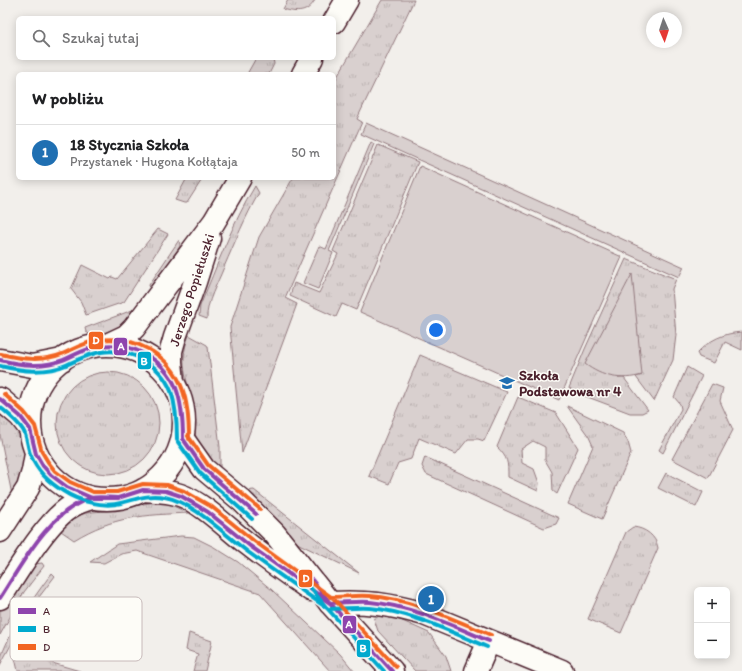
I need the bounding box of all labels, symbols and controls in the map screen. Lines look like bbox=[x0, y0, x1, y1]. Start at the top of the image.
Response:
north arrow bbox=[646, 12, 682, 48]
search box bbox=[16, 16, 336, 60]
icon: search bbox=[30, 27, 52, 49]
text: Szukaj tutaj bbox=[62, 29, 139, 47]
text: W pobliżu bbox=[32, 88, 103, 108]
text: 18 Stycznia Szkoła bbox=[70, 136, 189, 154]
text: 1 bbox=[42, 145, 48, 160]
text: 50 m bbox=[291, 145, 320, 160]
text: Przystanek · Hugona Kołłątaja bbox=[70, 154, 238, 169]
street label: Jerzego Popiełuszki bbox=[166, 232, 218, 348]
your location bbox=[426, 320, 446, 340]
line badge: D bbox=[88, 331, 104, 350]
text: D bbox=[92, 334, 100, 347]
line badge: A bbox=[113, 337, 128, 356]
text: A bbox=[116, 340, 125, 353]
line badge: B bbox=[137, 351, 152, 370]
text: B bbox=[140, 355, 148, 368]
place label: Szkoła Podstawowa nr 4 bbox=[519, 367, 622, 400]
school or university icon: Szkoła Podstawowa nr 4 bbox=[498, 374, 516, 392]
line badge: D bbox=[298, 569, 313, 588]
text: D bbox=[302, 572, 310, 585]
pin: 1 bbox=[418, 584, 444, 614]
map controls bbox=[694, 587, 730, 659]
button: + bbox=[694, 587, 730, 623]
legend bbox=[10, 597, 142, 661]
text: A bbox=[43, 605, 50, 618]
line badge: A bbox=[342, 615, 357, 634]
text: A bbox=[344, 618, 353, 631]
text: B bbox=[43, 623, 50, 636]
button: − bbox=[694, 623, 730, 659]
line badge: B bbox=[356, 639, 371, 658]
text: D bbox=[43, 641, 50, 654]
text: B bbox=[359, 642, 367, 655]

